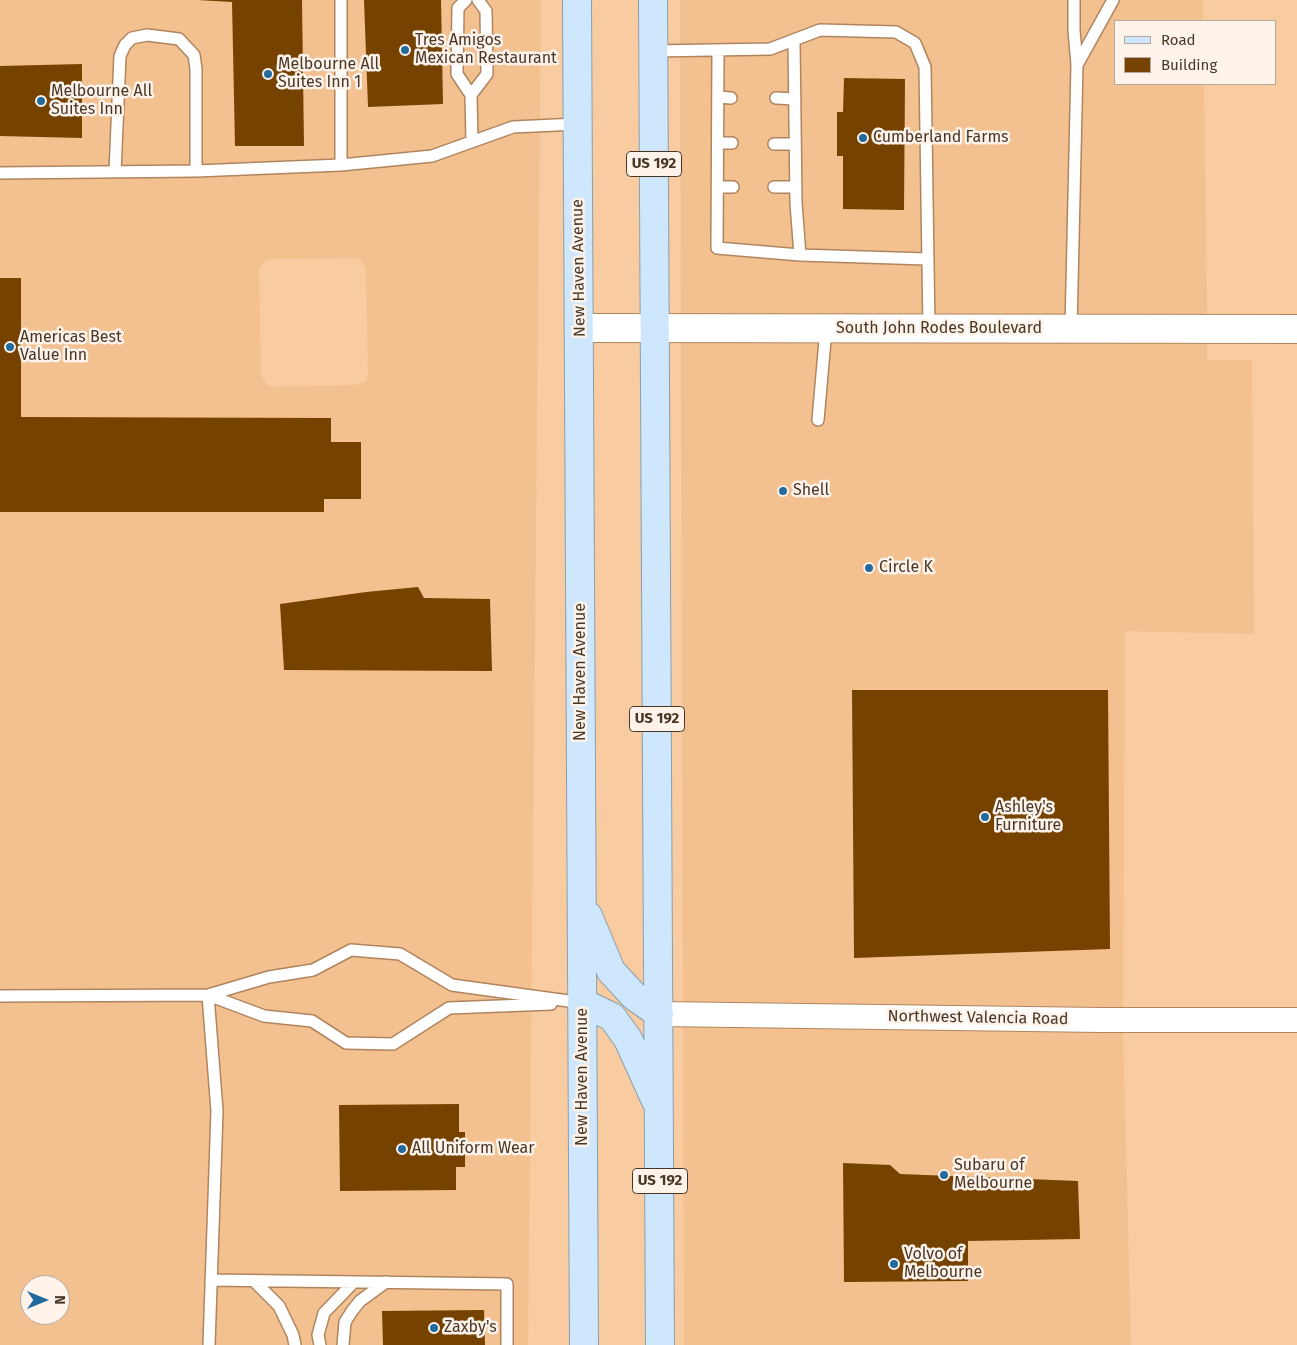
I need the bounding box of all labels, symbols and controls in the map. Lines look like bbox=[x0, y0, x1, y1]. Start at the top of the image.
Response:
legend bbox=[1114, 20, 1277, 85]
place label: Tres Amigos Mexican Restaurant bbox=[415, 31, 557, 69]
text: Road bbox=[1161, 31, 1196, 49]
marker: Tres Amigos Mexican Restaurant bbox=[399, 44, 411, 56]
place label: Melbourne All Suites Inn 1 bbox=[278, 55, 379, 93]
text: Building bbox=[1161, 56, 1217, 74]
marker: Melbourne All Suites Inn 1 bbox=[262, 68, 274, 80]
place label: Melbourne All Suites Inn bbox=[51, 82, 152, 120]
marker: Melbourne All Suites Inn bbox=[35, 95, 47, 107]
place label: Cumberland Farms bbox=[873, 128, 1009, 148]
marker: Cumberland Farms bbox=[857, 132, 869, 144]
road number: US 192 bbox=[626, 152, 682, 176]
street label: New Haven Avenue bbox=[568, 199, 590, 337]
street label: South John Rodes Boulevard bbox=[836, 319, 1042, 339]
place label: Americas Best Value Inn bbox=[20, 328, 122, 366]
marker: Americas Best Value Inn bbox=[4, 341, 16, 353]
place label: Shell bbox=[793, 481, 829, 501]
marker: Shell bbox=[777, 485, 789, 497]
place label: Circle K bbox=[879, 558, 933, 578]
marker: Circle K bbox=[863, 562, 875, 574]
street label: New Haven Avenue bbox=[571, 603, 591, 741]
road number: US 192 bbox=[630, 706, 684, 732]
place label: Ashley's Furniture bbox=[995, 798, 1061, 836]
marker: Ashley's Furniture bbox=[979, 811, 991, 823]
street label: Northwest Valencia Road bbox=[887, 1007, 1069, 1029]
street label: New Haven Avenue bbox=[573, 1008, 593, 1146]
place label: All Uniform Wear bbox=[412, 1139, 534, 1159]
marker: All Uniform Wear bbox=[396, 1143, 408, 1155]
place label: Subaru of Melbourne bbox=[954, 1156, 1032, 1194]
road number: US 192 bbox=[632, 1168, 688, 1194]
marker: Subaru of Melbourne bbox=[938, 1169, 950, 1181]
place label: Volvo of Melbourne bbox=[904, 1245, 982, 1283]
marker: Volvo of Melbourne bbox=[888, 1258, 900, 1270]
north arrow bbox=[20, 1275, 70, 1325]
text: N bbox=[51, 1295, 68, 1305]
place label: Zaxby's bbox=[444, 1318, 497, 1338]
marker: Zaxby's bbox=[428, 1322, 440, 1334]

